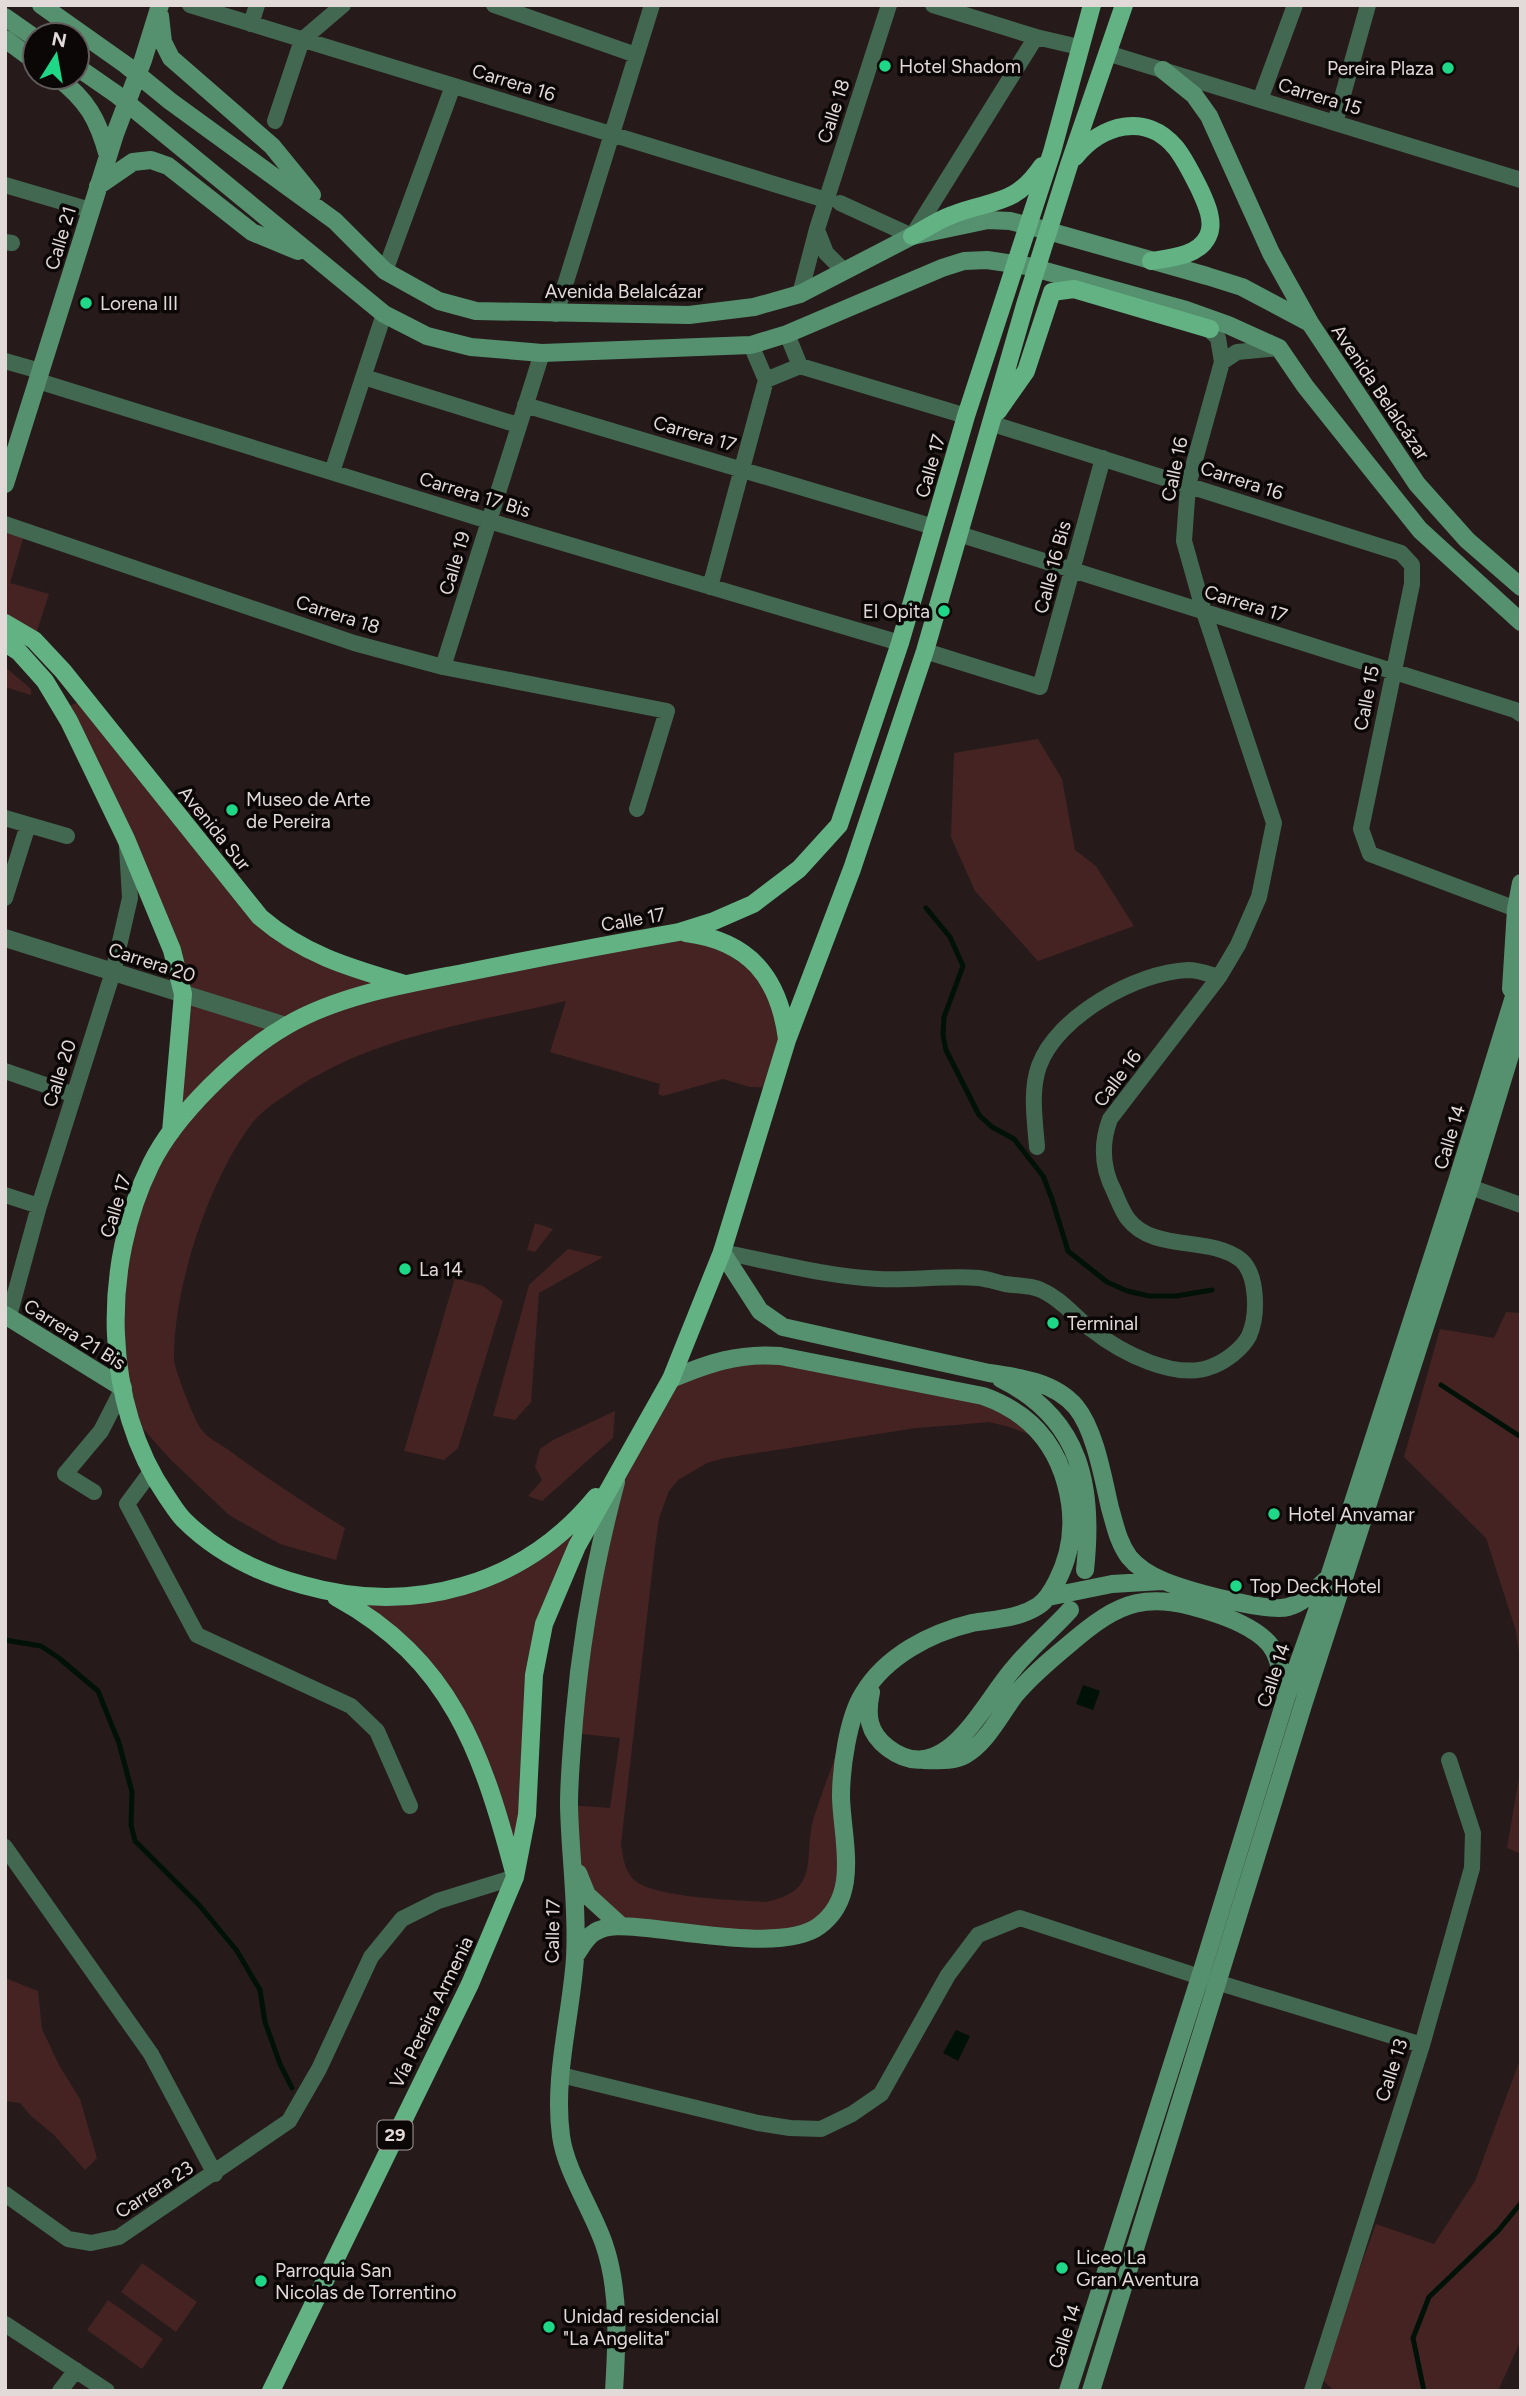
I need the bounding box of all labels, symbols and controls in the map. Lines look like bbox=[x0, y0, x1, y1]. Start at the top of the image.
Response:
north arrow bbox=[21, 21, 91, 91]
text: N bbox=[50, 27, 69, 52]
place label: Hotel Shadom bbox=[899, 55, 1021, 78]
place label: Pereira Plaza bbox=[1327, 57, 1434, 80]
marker: Hotel Shadom bbox=[877, 58, 893, 74]
street label: Carrera 16 bbox=[469, 59, 559, 106]
marker: Pereira Plaza bbox=[1440, 60, 1456, 76]
street label: Carrera 15 bbox=[1275, 73, 1364, 120]
street label: Calle 18 bbox=[812, 76, 855, 146]
street label: Calle 21 bbox=[40, 204, 81, 273]
street label: Avenida Belalcázar bbox=[545, 280, 704, 303]
place label: Lorena III bbox=[100, 292, 178, 315]
marker: Lorena III bbox=[78, 295, 94, 311]
street label: Avenida Belalcázar bbox=[1327, 320, 1435, 465]
street label: Carrera 17 bbox=[651, 411, 739, 456]
street label: Calle 17 bbox=[910, 432, 950, 500]
street label: Calle 16 bbox=[1156, 434, 1193, 503]
street label: Carrera 16 bbox=[1197, 456, 1287, 505]
street label: Carrera 17 Bis bbox=[416, 467, 533, 522]
street label: Calle 16 Bis bbox=[1029, 518, 1076, 616]
street label: Calle 19 bbox=[434, 529, 475, 598]
street label: Carrera 17 bbox=[1202, 580, 1290, 627]
street label: Carrera 18 bbox=[293, 590, 383, 639]
place label: El Opita bbox=[863, 600, 930, 623]
marker: El Opita bbox=[936, 603, 952, 619]
street label: Calle 15 bbox=[1349, 664, 1384, 732]
street label: Avenida Sur bbox=[174, 781, 256, 876]
place label: Museo de Arte de Pereira bbox=[246, 788, 371, 833]
marker: Museo de Arte de Pereira bbox=[224, 802, 240, 818]
street label: Calle 17 bbox=[599, 903, 667, 936]
street label: Carrera 20 bbox=[105, 938, 198, 987]
street label: Calle 20 bbox=[38, 1036, 81, 1110]
street label: Calle 16 bbox=[1089, 1045, 1146, 1111]
street label: Calle 14 bbox=[1429, 1102, 1470, 1172]
street label: Calle 17 bbox=[95, 1172, 136, 1241]
place label: La 14 bbox=[419, 1258, 463, 1281]
marker: La 14 bbox=[397, 1261, 413, 1277]
street label: Carrera 21 Bis bbox=[20, 1294, 130, 1375]
place label: Terminal bbox=[1067, 1312, 1138, 1335]
marker: Terminal bbox=[1045, 1315, 1061, 1331]
place label: Hotel Anvamar bbox=[1288, 1503, 1415, 1526]
marker: Hotel Anvamar bbox=[1266, 1506, 1282, 1522]
place label: Top Deck Hotel bbox=[1250, 1575, 1381, 1598]
marker: Top Deck Hotel bbox=[1228, 1578, 1244, 1594]
street label: Calle 14 bbox=[1252, 1640, 1295, 1710]
street label: Calle 17 bbox=[540, 1898, 565, 1964]
street label: Vía Pereira Armenia bbox=[385, 1933, 478, 2092]
street label: Calle 13 bbox=[1370, 2036, 1412, 2105]
road number: 29 bbox=[378, 2120, 412, 2150]
street label: Carrera 23 bbox=[111, 2156, 198, 2223]
place label: Liceo La Gran Aventura bbox=[1076, 2246, 1199, 2291]
place label: Parroquia San Nicolas de Torrentino bbox=[275, 2259, 456, 2304]
marker: Liceo La Gran Aventura bbox=[1054, 2260, 1070, 2276]
marker: Parroquia San Nicolas de Torrentino bbox=[253, 2273, 269, 2289]
street label: Calle 14 bbox=[1043, 2301, 1086, 2371]
place label: Unidad residencial "La Angelita" bbox=[563, 2305, 719, 2350]
marker: Unidad residencial "La Angelita" bbox=[541, 2319, 557, 2335]

